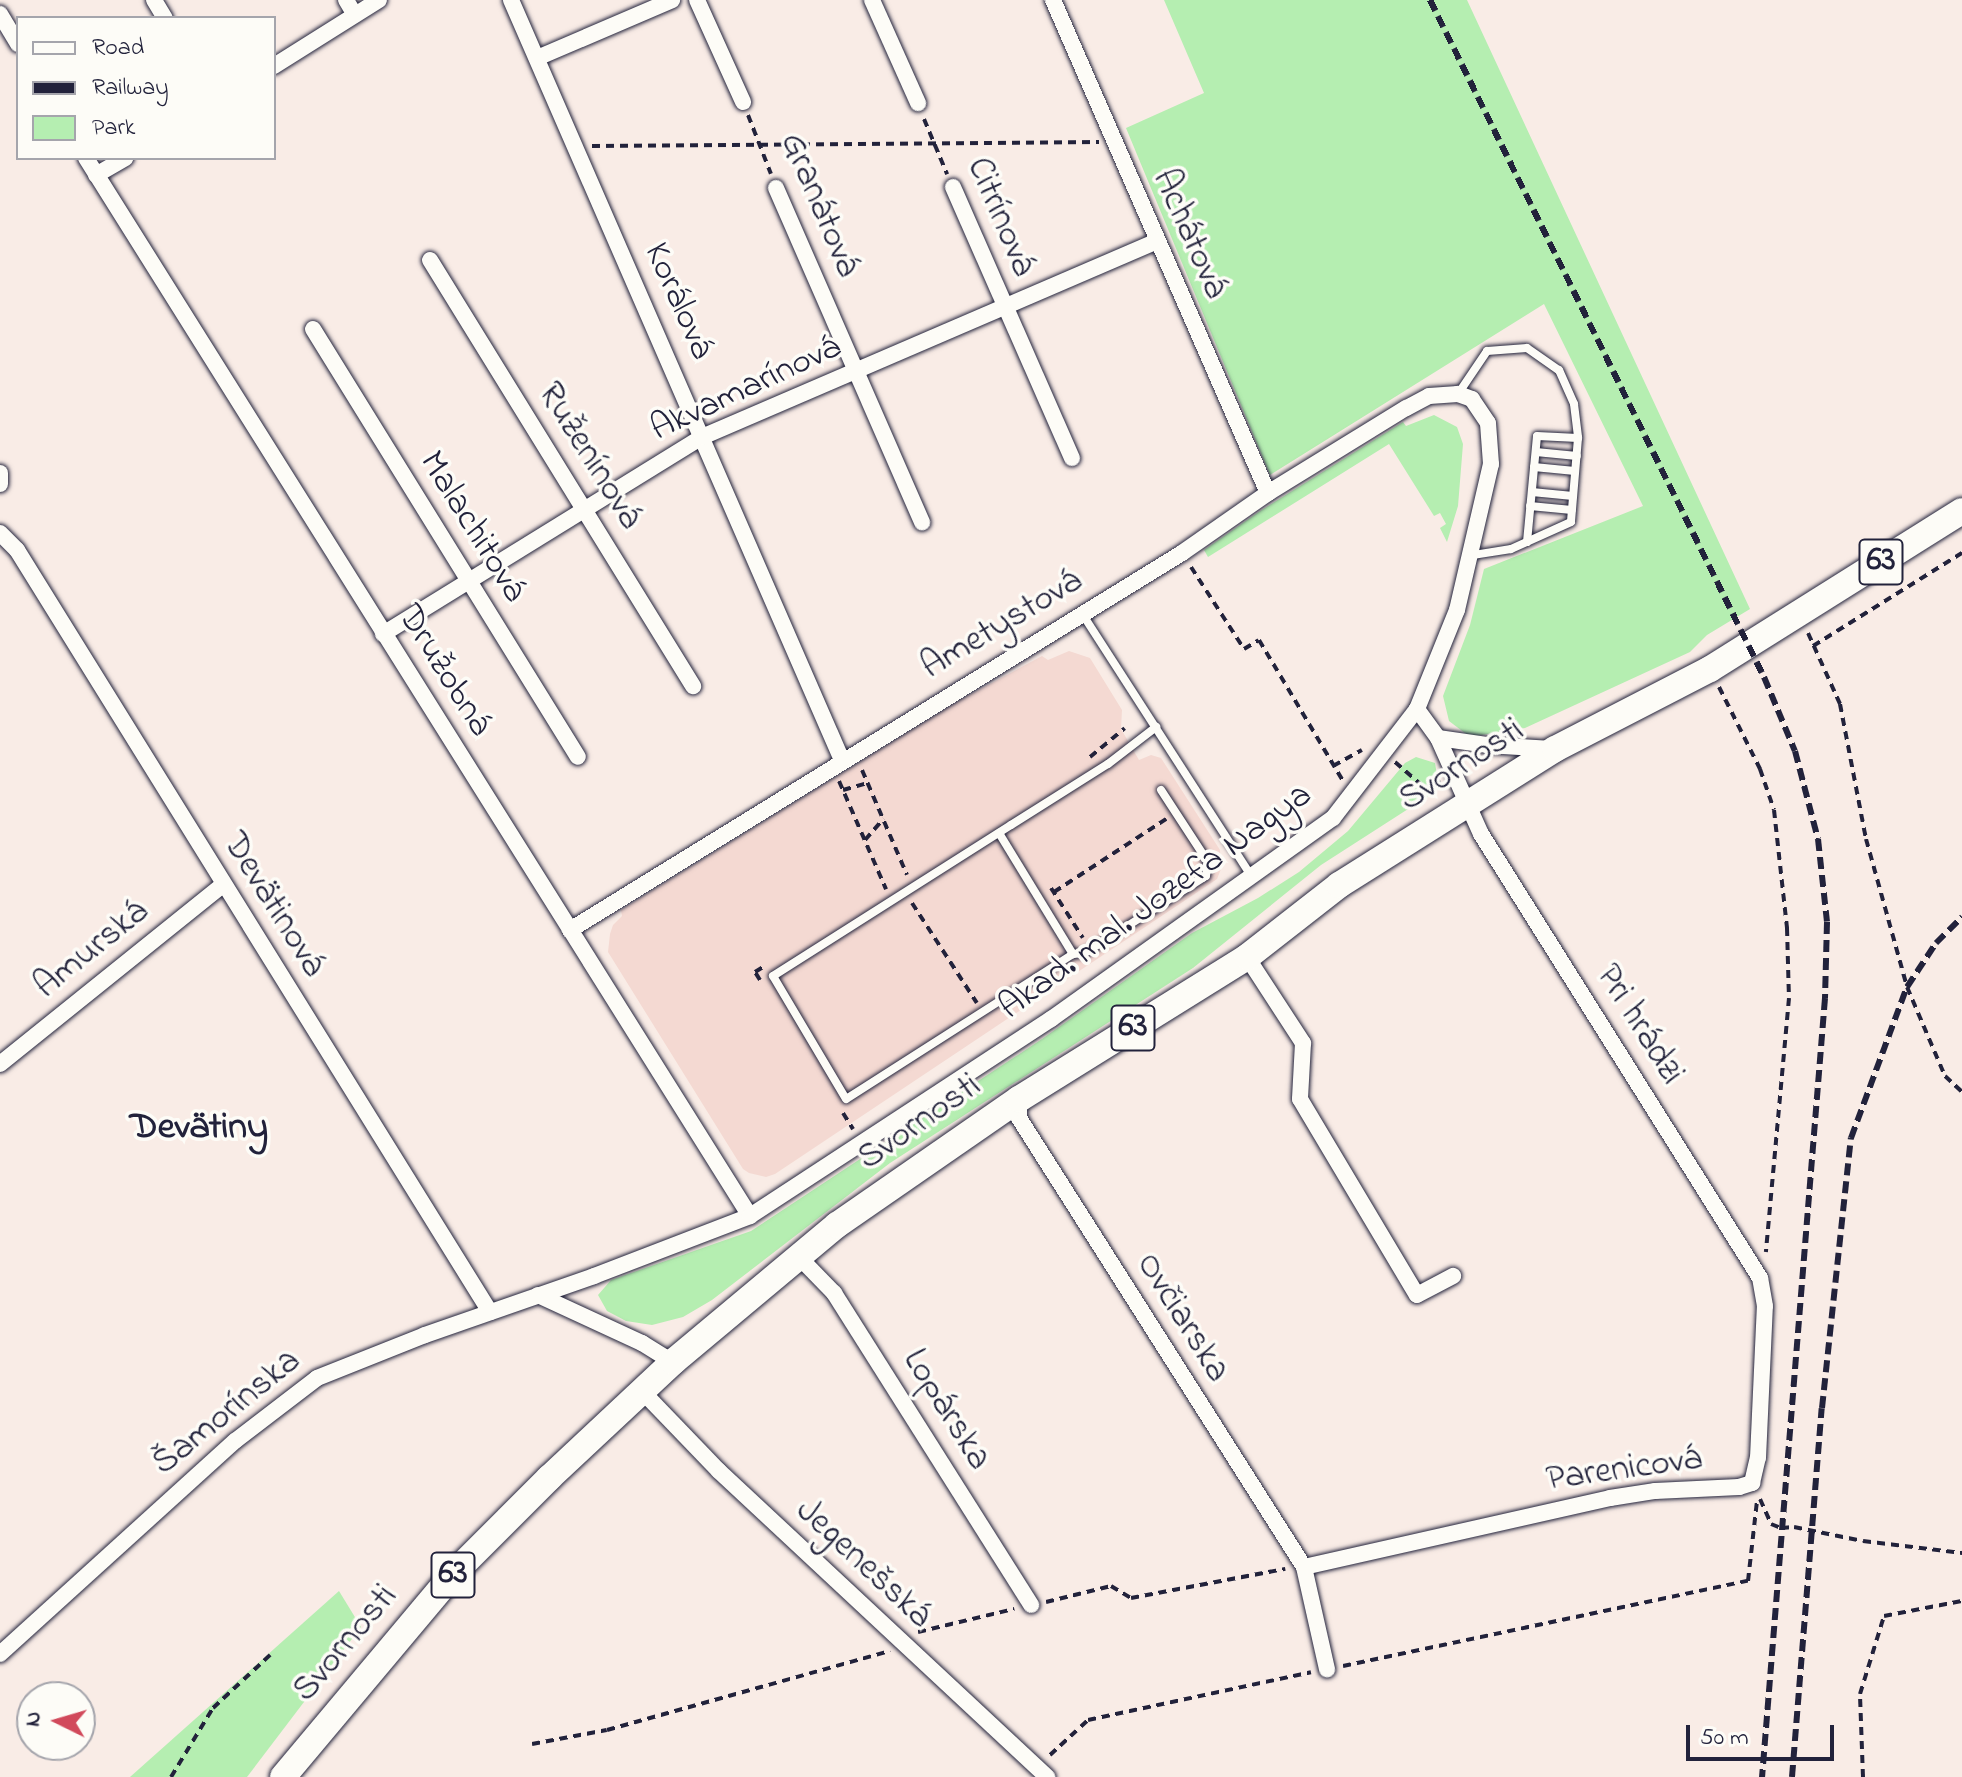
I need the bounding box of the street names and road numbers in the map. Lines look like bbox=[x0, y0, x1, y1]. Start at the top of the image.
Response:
street label: Granátová bbox=[769, 127, 869, 283]
street label: Citrínová bbox=[956, 151, 1044, 283]
street label: Achátová bbox=[1142, 163, 1236, 305]
street label: Korálová bbox=[633, 236, 723, 366]
street label: Akvamarínová bbox=[644, 326, 848, 452]
street label: Ruženínová bbox=[527, 375, 651, 537]
street label: Malachitová bbox=[409, 444, 535, 610]
road number: 63 bbox=[1857, 532, 1905, 592]
street label: Ametystová bbox=[914, 560, 1090, 690]
street label: Družobná bbox=[387, 598, 501, 744]
street label: Svornosti bbox=[1391, 710, 1533, 822]
street label: Akad. mal. Jozefa Nagya bbox=[991, 774, 1321, 1030]
street label: Devätinová bbox=[212, 825, 334, 985]
street label: Amurská bbox=[26, 891, 158, 1009]
street label: Pri hrádzi bbox=[1585, 957, 1693, 1093]
road number: 63 bbox=[1109, 998, 1157, 1058]
street label: Svornosti bbox=[850, 1065, 990, 1181]
street label: Ovčiarska bbox=[1125, 1245, 1239, 1391]
street label: Šamorínska bbox=[144, 1340, 310, 1486]
street label: Lopárska bbox=[892, 1342, 1000, 1478]
street label: Parenicová bbox=[1544, 1438, 1704, 1502]
street label: Jegenešská bbox=[786, 1490, 940, 1638]
road number: 63 bbox=[429, 1545, 477, 1605]
street label: Svornosti bbox=[284, 1576, 408, 1712]

